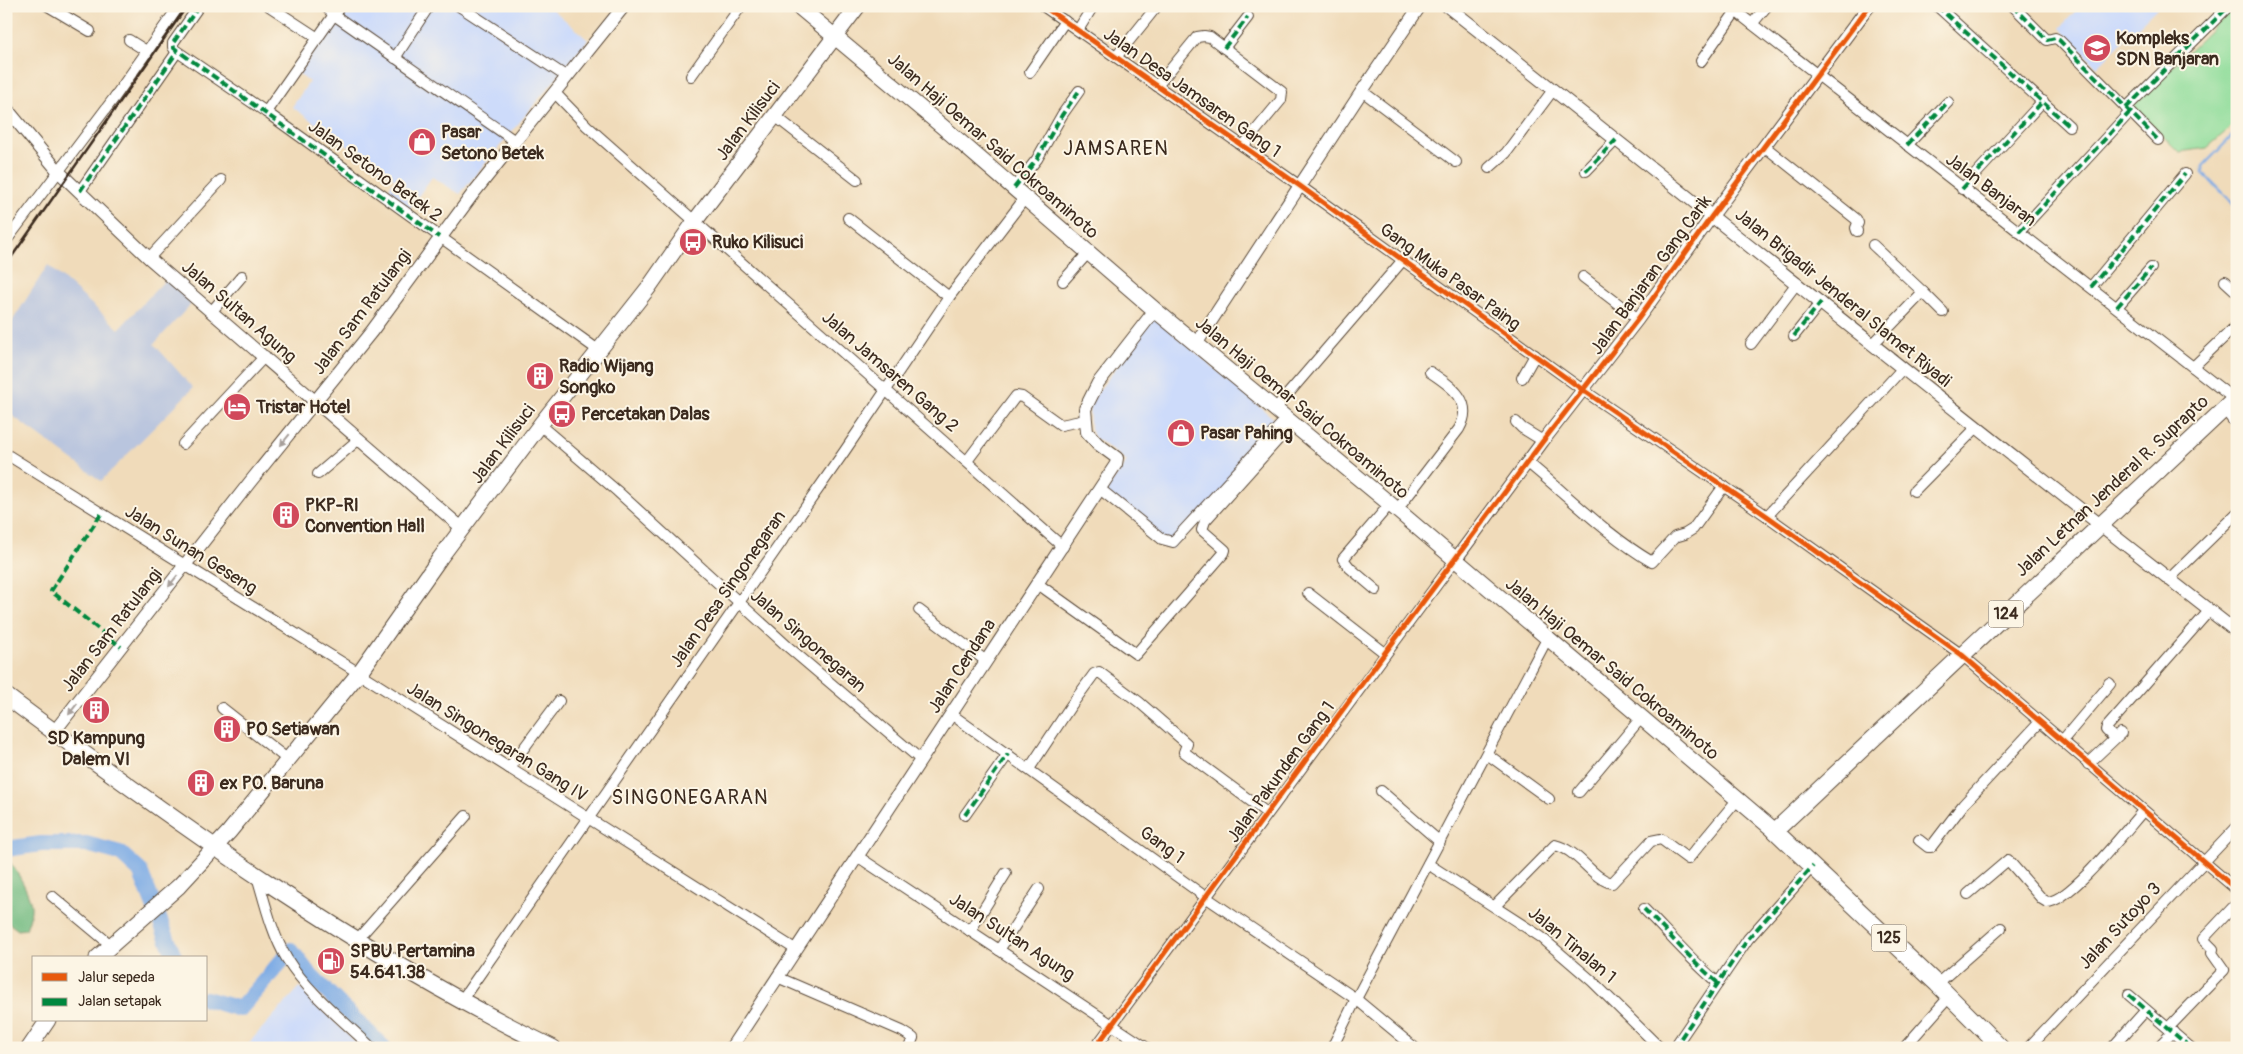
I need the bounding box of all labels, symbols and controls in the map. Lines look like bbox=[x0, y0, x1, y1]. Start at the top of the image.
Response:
street label: Jalan Desa Jamsaren Gang 1 bbox=[1099, 23, 1285, 163]
place label: Kompleks SDN Banjaran bbox=[2116, 27, 2219, 71]
school or university icon: Kompleks SDN Banjaran bbox=[2082, 33, 2112, 63]
street label: Jalan Haji Oemar Said Cokroaminoto bbox=[883, 48, 1104, 244]
street label: Jalan Kilisuci bbox=[711, 77, 785, 165]
street label: Jalan Setono Betek 2 bbox=[303, 115, 447, 227]
place label: Pasar Setono Betek bbox=[441, 121, 544, 165]
shop icon: Pasar Setono Betek bbox=[407, 127, 437, 157]
district label: JAMSAREN bbox=[1063, 136, 1169, 161]
street label: Jalan Banjaran bbox=[1941, 148, 2041, 232]
street label: Jalan Banjaran Gang Carik bbox=[1585, 190, 1717, 359]
street label: Jalan Brigadir Jenderal Slamet Riyadi bbox=[1730, 204, 1956, 392]
street label: Gang Muka Pasar Paing bbox=[1375, 218, 1525, 336]
bus stop icon: Ruko Kilisuci bbox=[678, 227, 708, 257]
place label: Ruko Kilisuci bbox=[712, 231, 803, 254]
street label: Jalan Sam Ratulangi bbox=[307, 245, 417, 379]
street label: Jalan Sultan Agung bbox=[177, 256, 301, 368]
street label: Jalan Jamsaren Gang 2 bbox=[817, 306, 963, 438]
street label: Jalan Haji Oemar Said Cokroaminoto bbox=[1190, 312, 1414, 505]
place label: Radio Wijang Songko bbox=[559, 355, 654, 399]
building icon: Radio Wijang Songko bbox=[525, 361, 555, 391]
street label: Jalan Letnan Jenderal R. Suprapto bbox=[2010, 390, 2214, 582]
hotel icon: Tristar Hotel bbox=[222, 392, 252, 422]
place label: Tristar Hotel bbox=[255, 396, 351, 419]
bus stop icon: Percetakan Dalas bbox=[547, 399, 577, 429]
street label: Jalan Kilisuci bbox=[466, 400, 540, 488]
place label: Percetakan Dalas bbox=[581, 403, 711, 426]
shop icon: Pasar Pahing bbox=[1166, 418, 1196, 448]
place label: Pasar Pahing bbox=[1200, 422, 1293, 445]
one-way arrow bbox=[279, 433, 290, 446]
place label: PKP-RI Convention Hall bbox=[305, 494, 425, 538]
street label: Jalan Sunan Geseng bbox=[121, 500, 261, 600]
building icon: PKP-RI Convention Hall bbox=[271, 500, 301, 530]
street label: Jalan Desa Singonegaran bbox=[665, 506, 791, 672]
street label: Jalan Sam Ratulangi bbox=[56, 563, 168, 697]
street label: Jalan Haji Oemar Said Cokroaminoto bbox=[1500, 573, 1724, 766]
one-way arrow bbox=[168, 574, 179, 587]
street label: Jalan Singonegaran bbox=[745, 584, 871, 698]
road number: 124 bbox=[1988, 600, 2024, 628]
street label: Jalan Cendana bbox=[923, 614, 1001, 718]
street label: Jalan Singonegaran Gang IV bbox=[402, 677, 592, 807]
building icon: SD Kampung Dalem VI bbox=[81, 695, 111, 725]
street label: Jalan Pakunden Gang 1 bbox=[1222, 697, 1340, 847]
one-way arrow bbox=[67, 702, 78, 715]
building icon: PO Setiawan bbox=[212, 714, 242, 744]
place label: PO Setiawan bbox=[246, 718, 340, 741]
place label: SD Kampung Dalem VI bbox=[47, 727, 145, 771]
building icon: ex PO. Baruna bbox=[186, 768, 216, 798]
place label: ex PO. Baruna bbox=[219, 772, 324, 795]
district label: SINGONEGARAN bbox=[611, 785, 769, 810]
street label: Gang 1 bbox=[1135, 821, 1189, 869]
street label: Jalan Sutoyo 3 bbox=[2074, 878, 2166, 974]
street label: Jalan Sultan Agung bbox=[945, 888, 1079, 986]
street label: Jalan Tinalan 1 bbox=[1523, 901, 1621, 989]
road number: 125 bbox=[1872, 924, 1906, 951]
place label: SPBU Pertamina 54.641.38 bbox=[350, 940, 475, 984]
fuel station icon: SPBU Pertamina 54.641.38 bbox=[316, 946, 346, 976]
legend bbox=[32, 956, 208, 1022]
text: Jalur sepeda bbox=[78, 968, 155, 987]
text: Jalan setapak bbox=[78, 992, 162, 1011]

